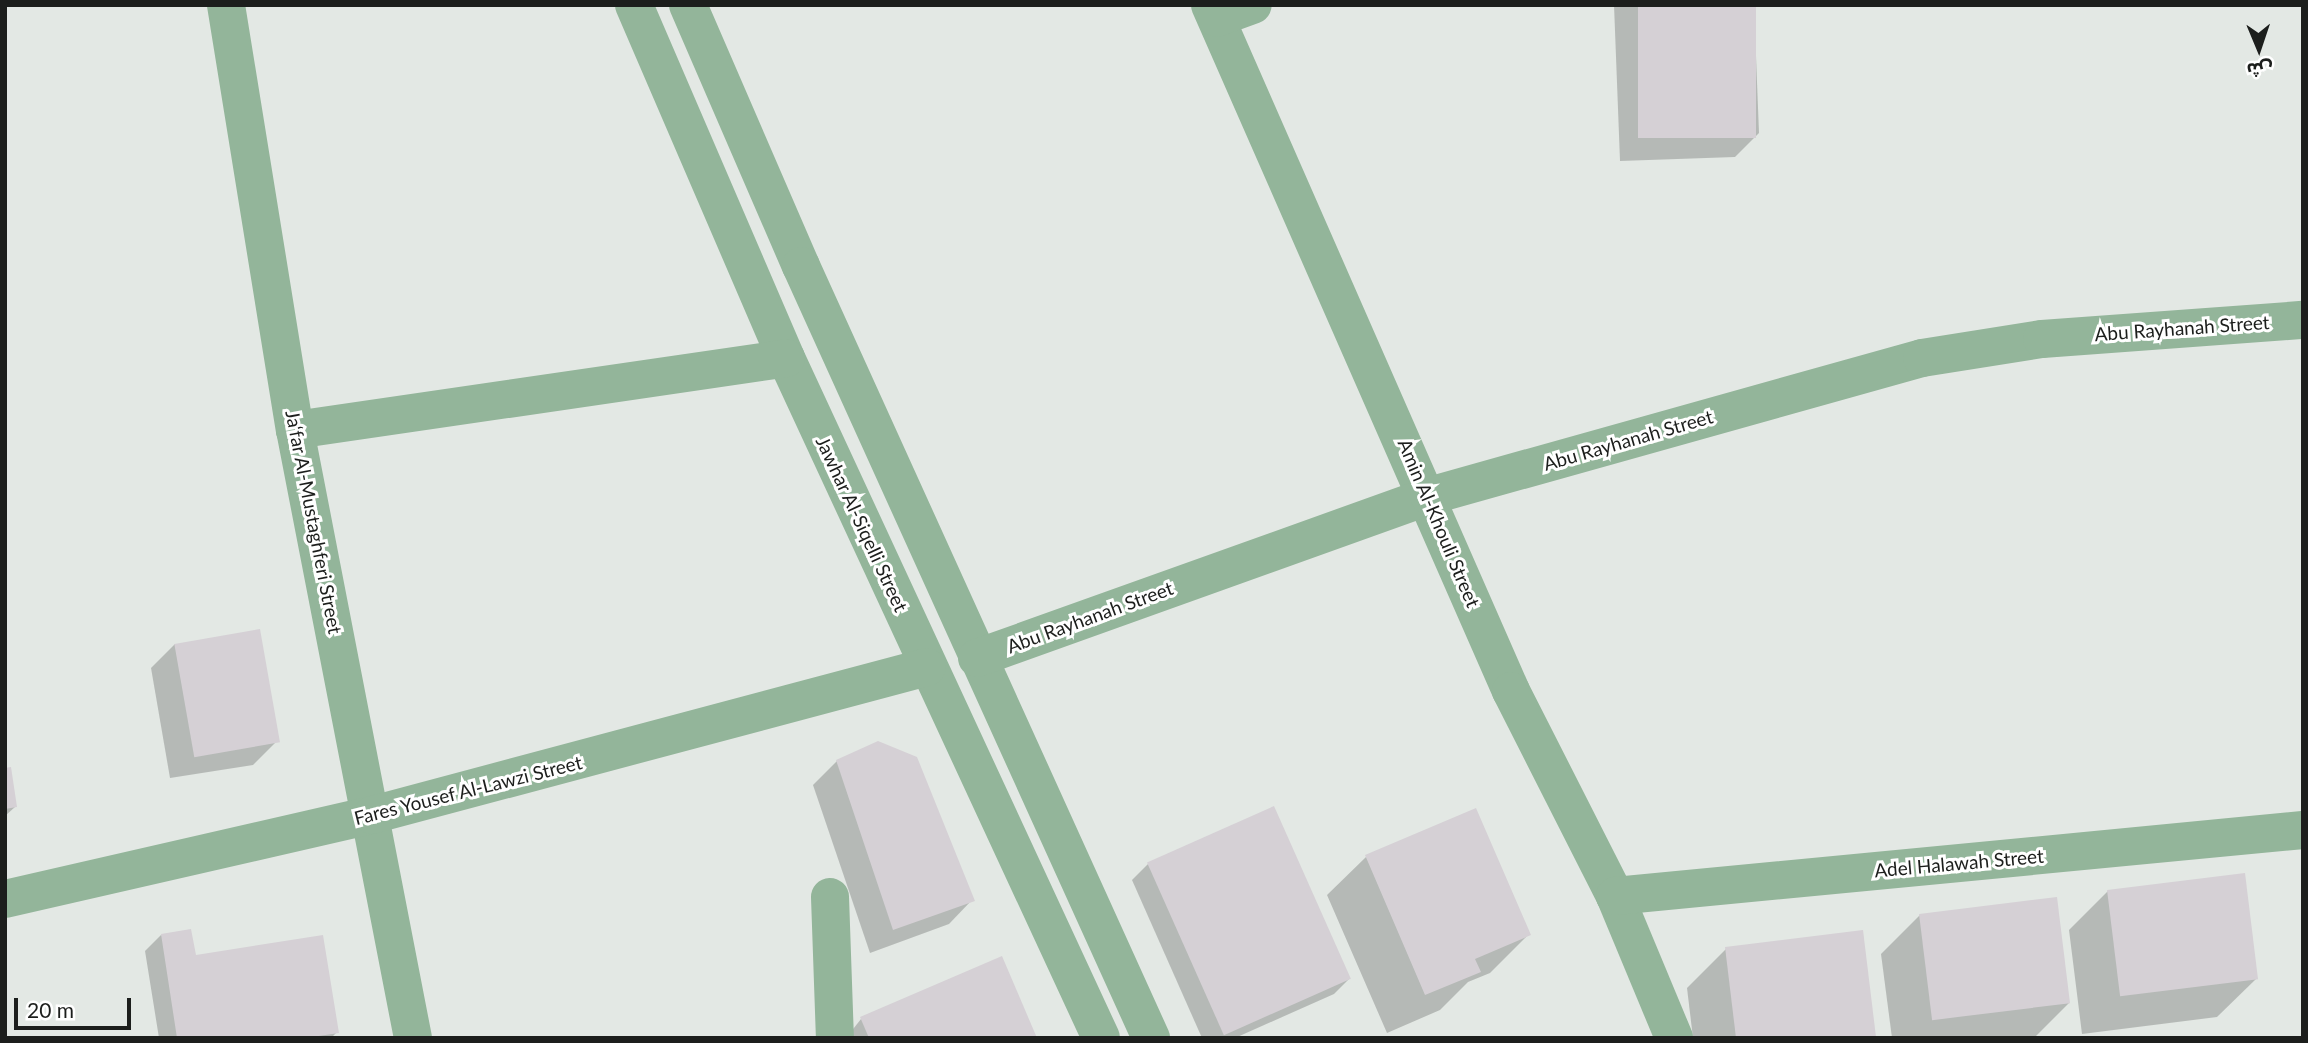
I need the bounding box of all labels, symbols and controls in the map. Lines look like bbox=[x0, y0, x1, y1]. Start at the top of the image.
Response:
north arrow bbox=[2224, 14, 2294, 84]
text: ش bbox=[2246, 59, 2273, 82]
street label: Abu Rayhanah Street bbox=[2094, 311, 2270, 345]
street label: Abu Rayhanah Street bbox=[1541, 405, 1715, 475]
street label: Ja‘far Al-Mustaghferi Street bbox=[281, 408, 347, 636]
street label: Jawhar Al-Siqelli Street bbox=[811, 432, 913, 616]
street label: Amin Al-Khouli Street bbox=[1393, 435, 1485, 611]
street label: Abu Rayhanah Street bbox=[1004, 576, 1176, 658]
street label: Fares Yousef Al-Lawzi Street bbox=[351, 750, 585, 830]
street label: Adel Halawah Street bbox=[1873, 844, 2045, 882]
scale bar bbox=[18, 984, 135, 1028]
text: 20 m bbox=[27, 997, 74, 1022]

